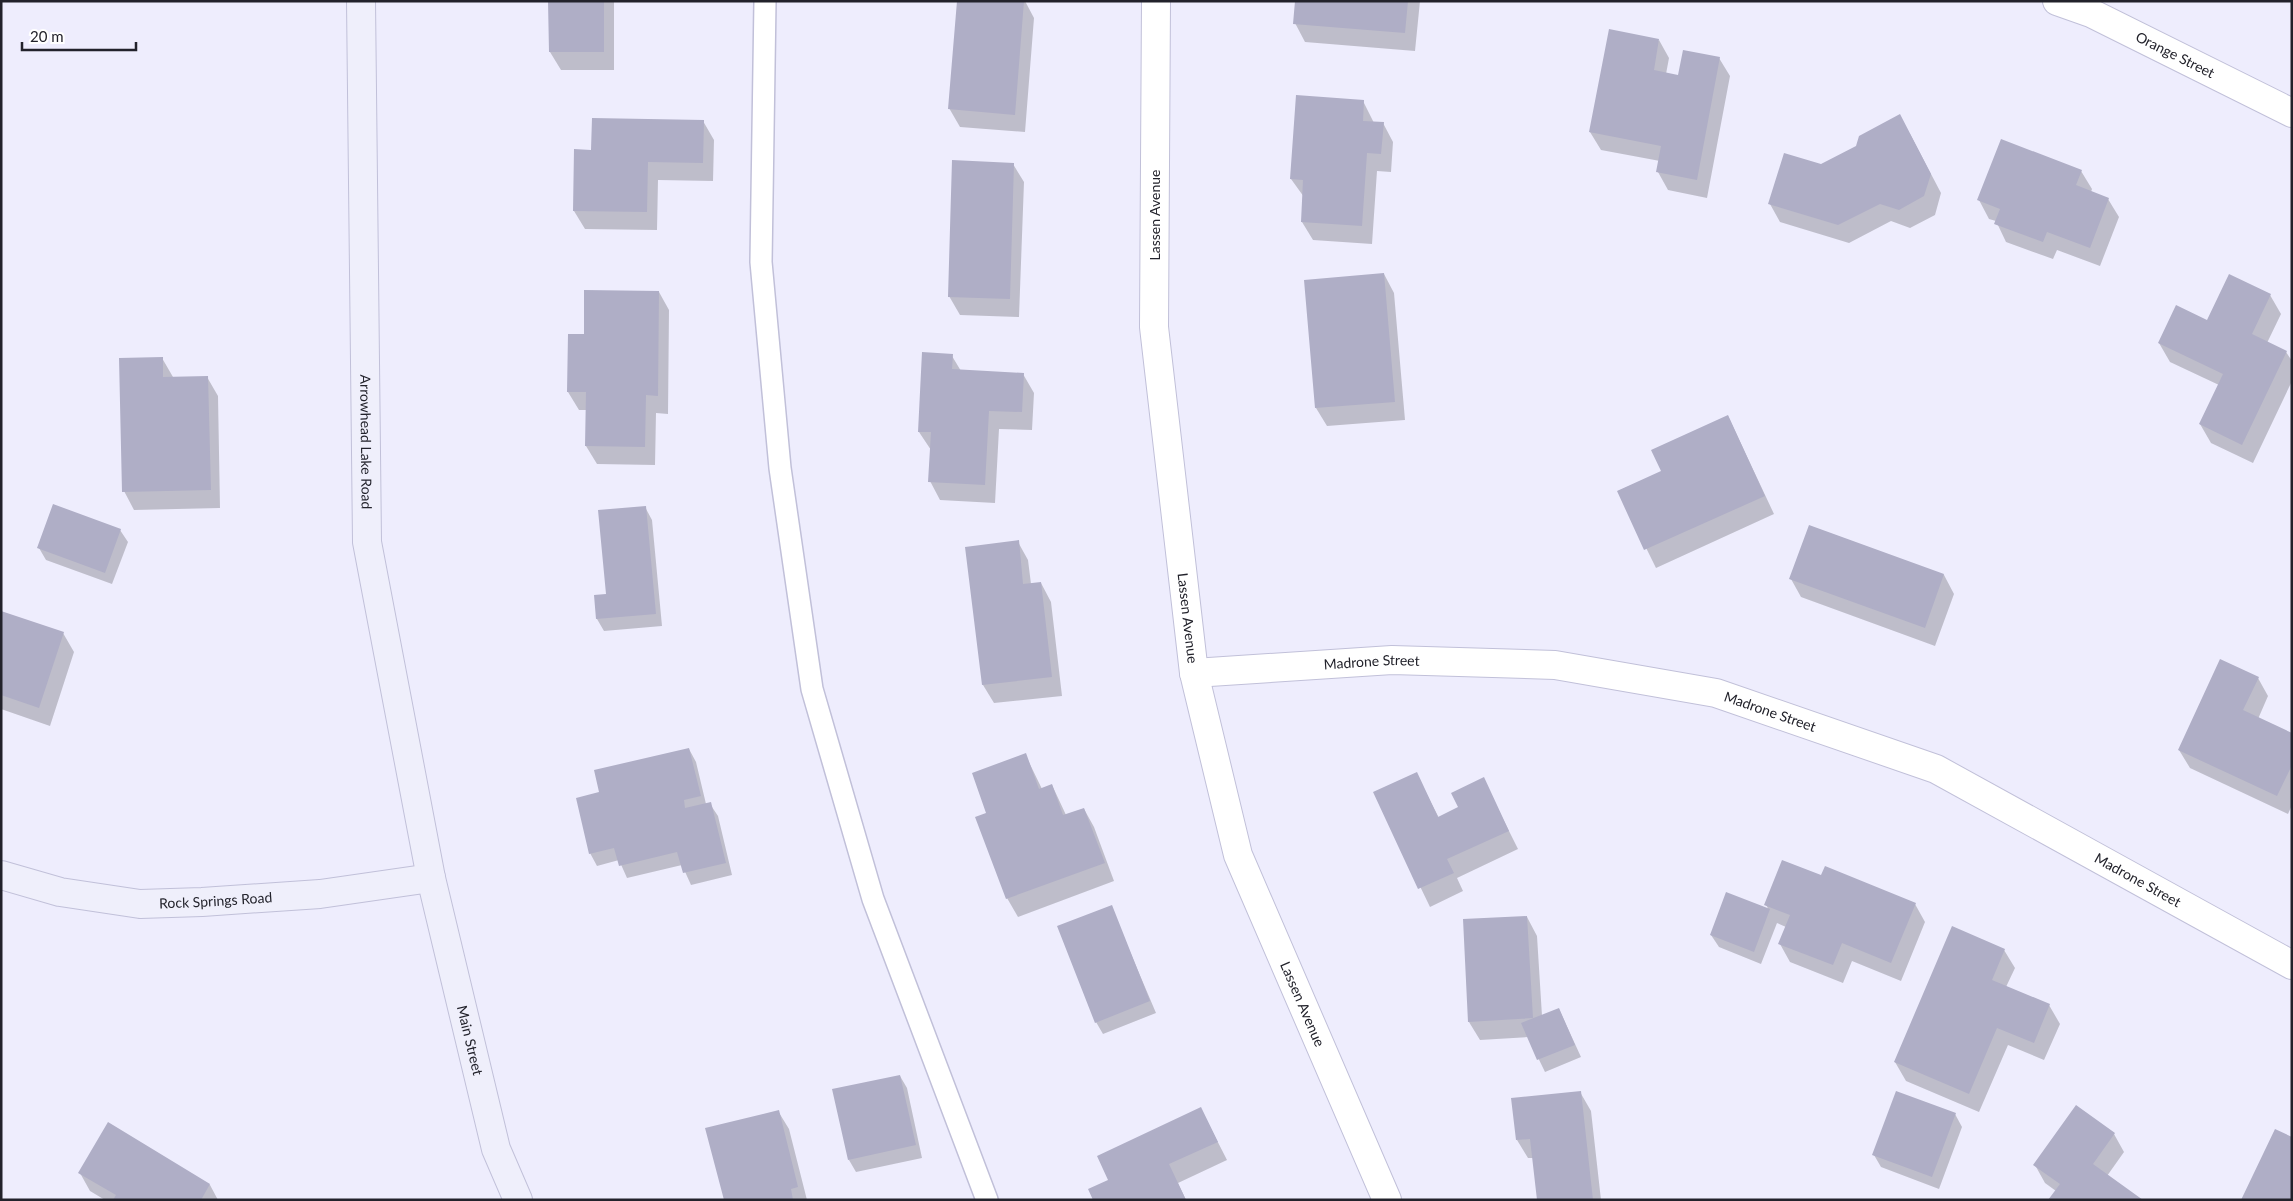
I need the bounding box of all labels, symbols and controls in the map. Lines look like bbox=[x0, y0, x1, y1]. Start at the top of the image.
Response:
scale bar bbox=[22, 20, 136, 52]
text: 20 m bbox=[30, 27, 64, 45]
street label: Orange Street bbox=[2133, 28, 2218, 81]
street label: Lassen Avenue bbox=[1146, 170, 1163, 260]
street label: Arrowhead Lake Road bbox=[357, 374, 376, 509]
street label: Lassen Avenue bbox=[1174, 572, 1202, 664]
street label: Madrone Street bbox=[1323, 651, 1420, 672]
street label: Madrone Street bbox=[1722, 687, 1818, 735]
street label: Madrone Street bbox=[2092, 849, 2184, 910]
street label: Rock Springs Road bbox=[159, 888, 273, 911]
street label: Lassen Avenue bbox=[1277, 959, 1329, 1049]
street label: Main Street bbox=[454, 1003, 487, 1077]

